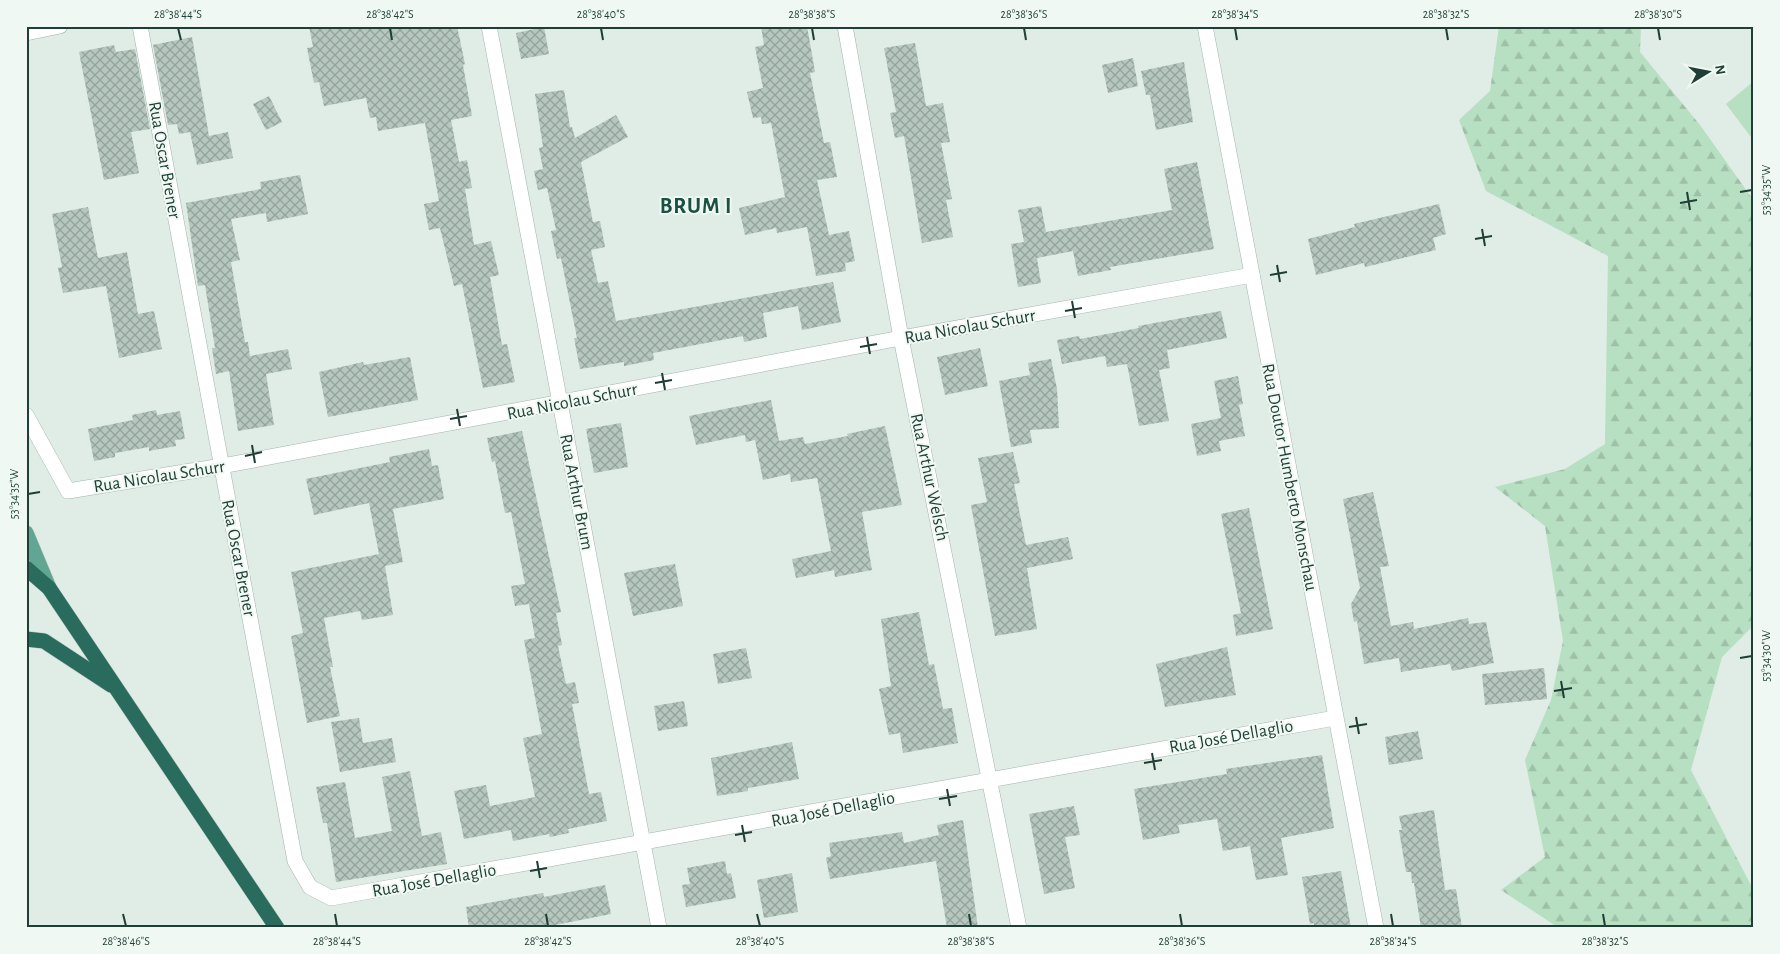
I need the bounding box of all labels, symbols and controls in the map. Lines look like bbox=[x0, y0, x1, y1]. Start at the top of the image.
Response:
text: 28°38'44"S bbox=[154, 8, 202, 20]
text: 28°38'42"S bbox=[366, 8, 414, 20]
text: 28°38'40"S bbox=[577, 8, 626, 20]
text: 28°38'38"S bbox=[789, 8, 836, 20]
text: 28°38'36"S bbox=[1001, 8, 1048, 20]
text: 28°38'34"S bbox=[1211, 8, 1259, 20]
text: 28°38'32"S bbox=[1423, 8, 1470, 20]
text: 28°38'30"S bbox=[1634, 8, 1682, 20]
north arrow bbox=[1682, 48, 1732, 98]
text: N bbox=[1712, 64, 1728, 76]
street label: Rua Oscar Brener bbox=[145, 100, 183, 220]
text: 53°34'35"W bbox=[1760, 165, 1772, 215]
district label: BRUM I bbox=[660, 195, 732, 217]
street label: Rua Nicolau Schurr bbox=[903, 307, 1037, 347]
street label: Rua Doutor Humberto Monschau bbox=[1258, 362, 1320, 592]
street label: Rua Nicolau Schurr bbox=[505, 380, 639, 423]
street label: Rua Arthur Welsch bbox=[907, 412, 951, 543]
street label: Rua Arthur Brum bbox=[556, 433, 596, 552]
street label: Rua Nicolau Schurr bbox=[92, 458, 226, 496]
text: 53°34'35"W bbox=[8, 469, 20, 519]
street label: Rua Oscar Brener bbox=[218, 498, 258, 618]
text: 53°34'30"W bbox=[1760, 630, 1772, 682]
street label: Rua José Dellaglio bbox=[1168, 717, 1295, 757]
street label: Rua José Dellaglio bbox=[770, 789, 897, 831]
street label: Rua José Dellaglio bbox=[371, 861, 498, 901]
text: 28°38'46"S bbox=[102, 935, 150, 947]
text: 28°38'44"S bbox=[313, 935, 361, 947]
text: 28°38'42"S bbox=[524, 935, 572, 947]
text: 28°38'40"S bbox=[736, 935, 785, 947]
text: 28°38'38"S bbox=[948, 935, 995, 947]
text: 28°38'36"S bbox=[1159, 935, 1206, 947]
text: 28°38'34"S bbox=[1369, 935, 1417, 947]
text: 28°38'32"S bbox=[1582, 935, 1629, 947]

